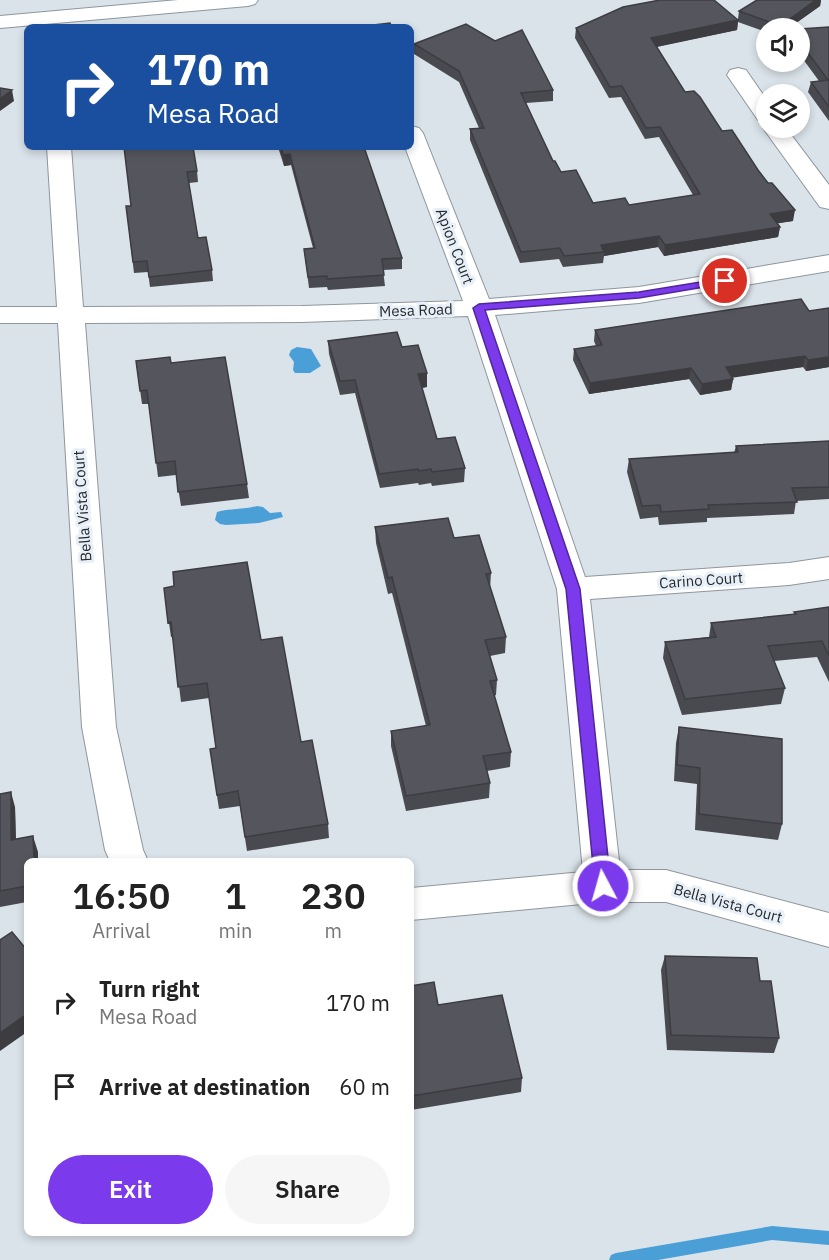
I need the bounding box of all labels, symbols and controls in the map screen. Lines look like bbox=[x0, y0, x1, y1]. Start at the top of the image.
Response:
map controls bbox=[756, 18, 810, 138]
button: sound bbox=[756, 18, 810, 72]
text: 170 m bbox=[147, 42, 270, 97]
icon: right bbox=[48, 48, 126, 126]
button: layers bbox=[756, 84, 810, 138]
text: Mesa Road bbox=[147, 95, 280, 130]
street label: Apion Court bbox=[432, 205, 478, 287]
pin bbox=[699, 255, 750, 306]
icon: arrive bbox=[708, 264, 741, 297]
street label: Mesa Road bbox=[379, 299, 453, 321]
street label: Bella Vista Court bbox=[69, 450, 95, 562]
street label: Carino Court bbox=[658, 568, 744, 592]
position arrow bbox=[571, 854, 635, 918]
text: 16:50 bbox=[72, 872, 170, 919]
text: 1 bbox=[225, 872, 246, 919]
text: 230 bbox=[301, 872, 366, 919]
street label: Bella Vista Court bbox=[672, 879, 784, 927]
text: Arrival bbox=[92, 917, 150, 944]
text: min bbox=[219, 917, 252, 944]
text: m bbox=[324, 917, 342, 944]
text: Turn right bbox=[99, 974, 200, 1003]
icon: right bbox=[48, 986, 81, 1019]
text: 170 m bbox=[326, 988, 390, 1017]
text: Mesa Road bbox=[99, 1003, 197, 1030]
icon: arrive bbox=[48, 1070, 81, 1103]
text: Arrive at destination bbox=[99, 1072, 310, 1101]
text: 60 m bbox=[339, 1072, 390, 1101]
button: Exit bbox=[48, 1155, 213, 1224]
button: Share bbox=[225, 1155, 390, 1224]

